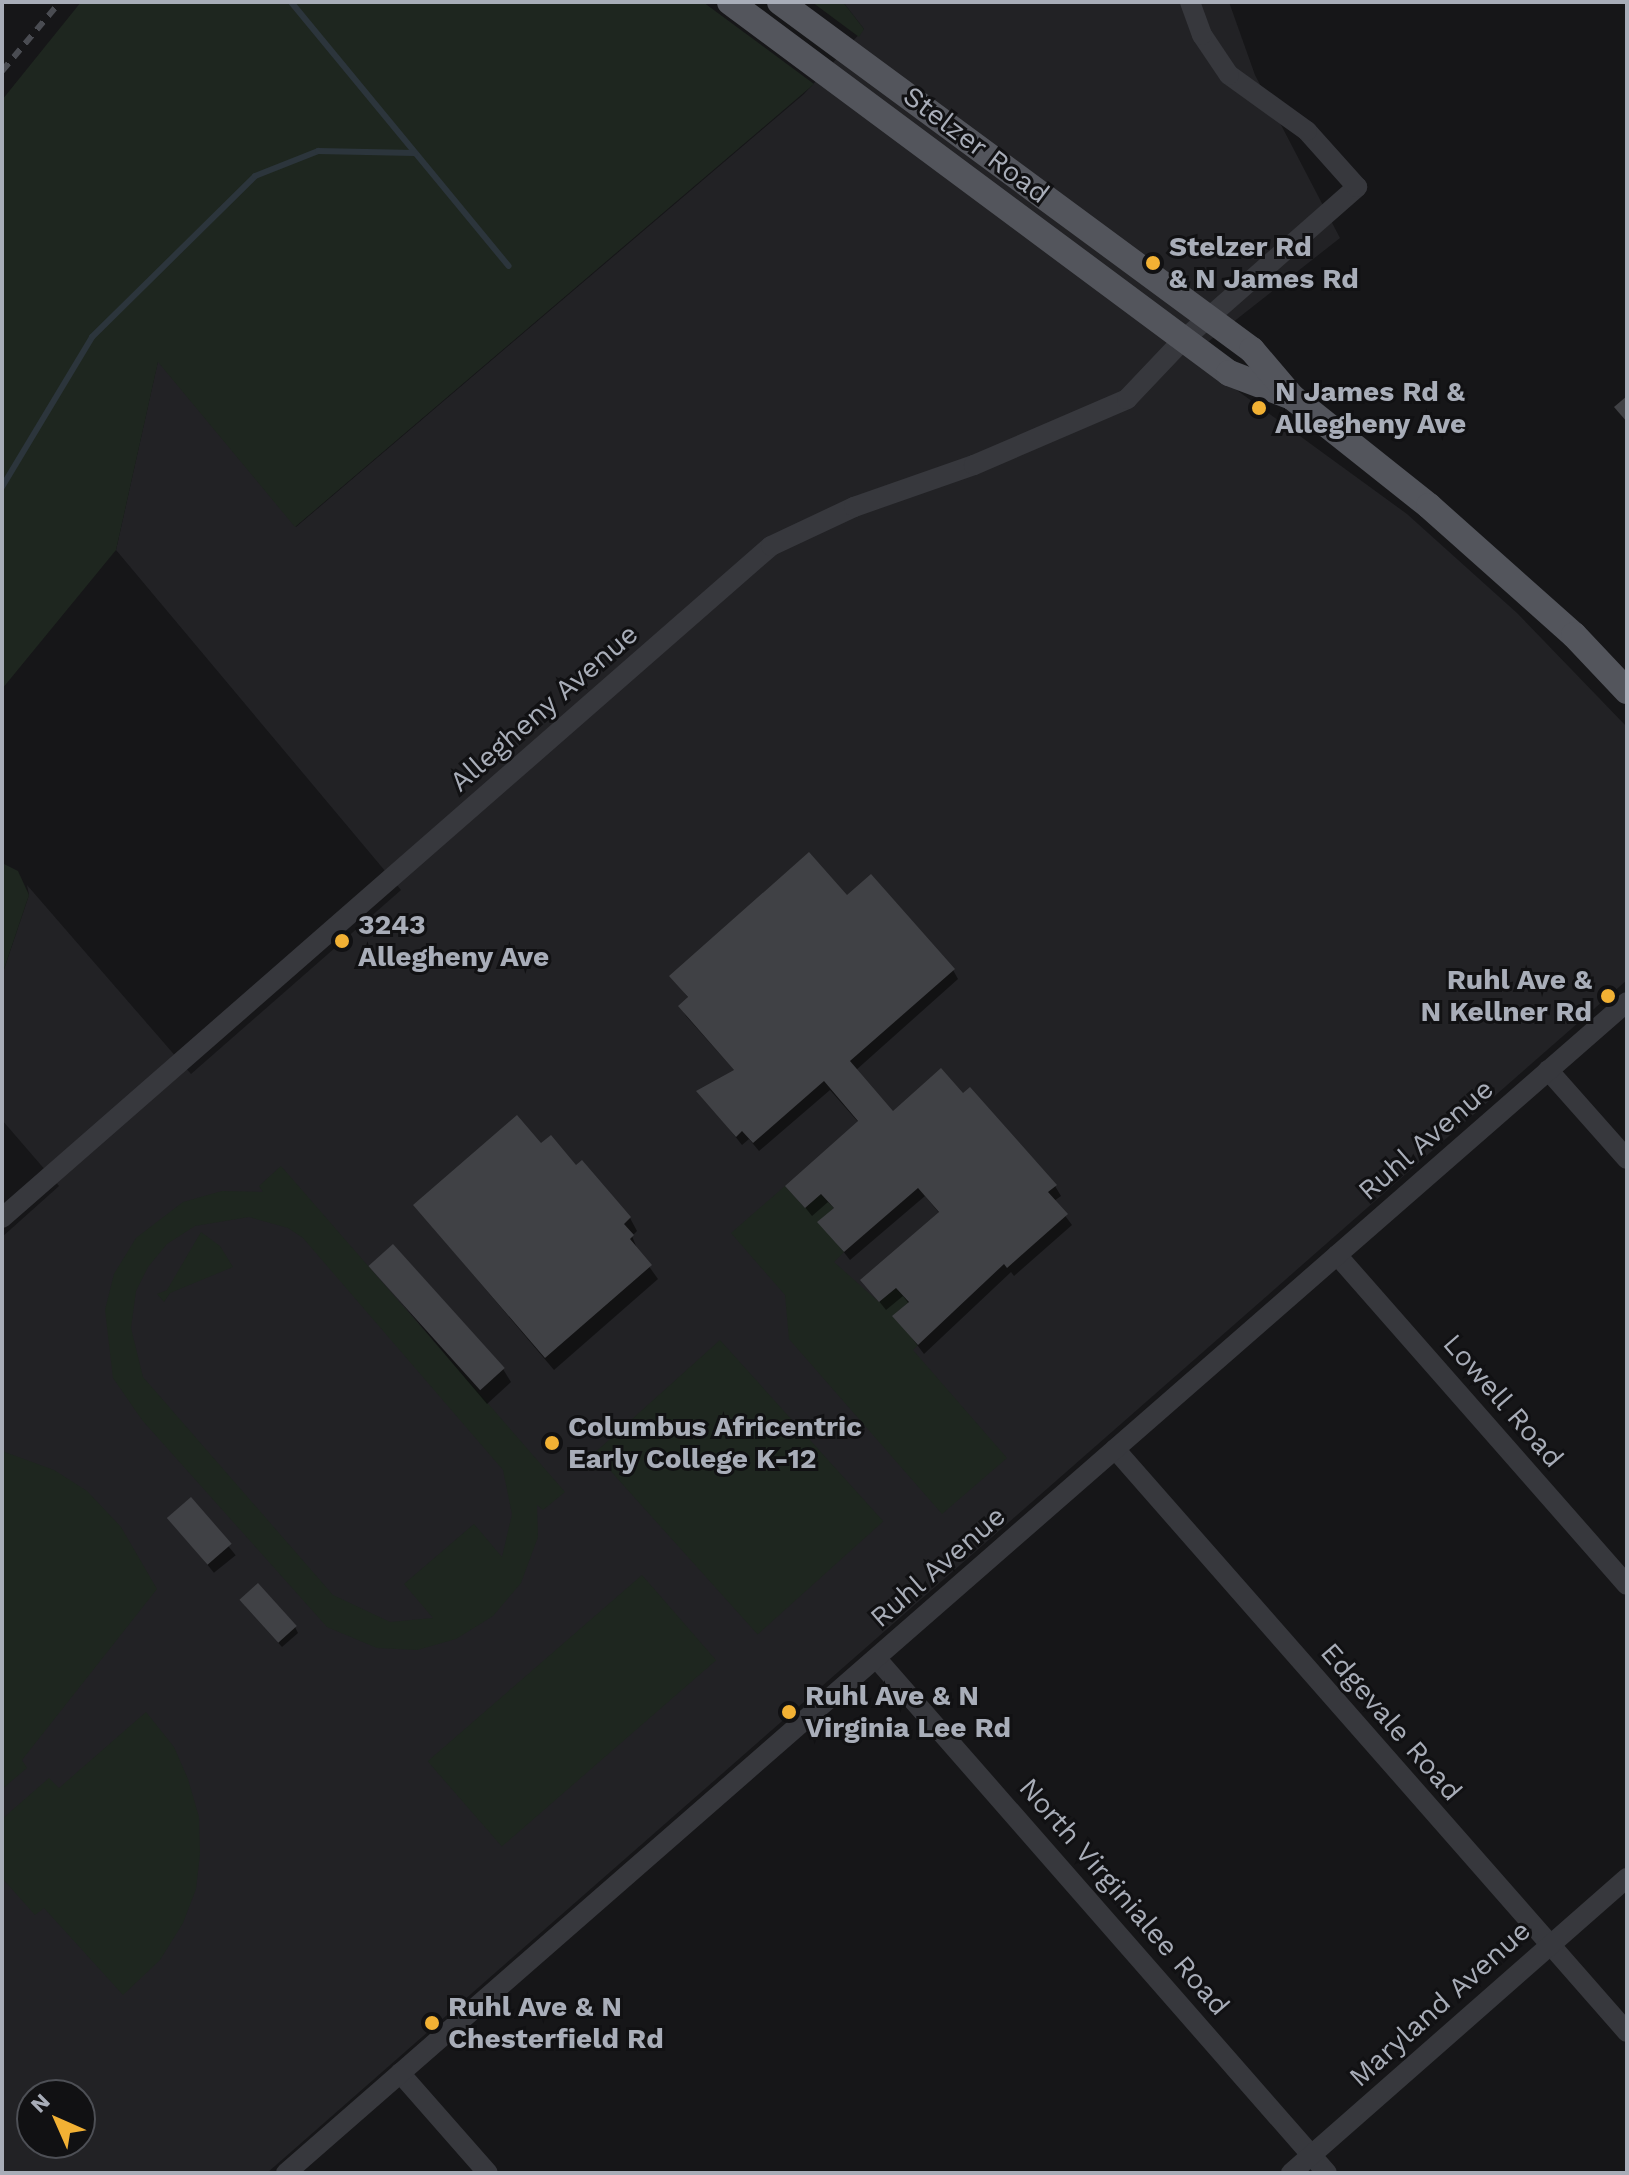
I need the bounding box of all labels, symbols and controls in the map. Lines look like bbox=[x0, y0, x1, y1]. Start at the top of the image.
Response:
street label: Stelzer Road bbox=[896, 79, 1056, 211]
place label: Stelzer Rd & N James Rd bbox=[1169, 230, 1359, 296]
marker: Stelzer Rd & N James Rd bbox=[1144, 254, 1162, 272]
place label: N James Rd & Allegheny Ave bbox=[1275, 375, 1468, 441]
marker: N James Rd & Allegheny Ave bbox=[1250, 399, 1268, 417]
street label: Allegheny Avenue bbox=[442, 617, 646, 799]
place label: 3243 Allegheny Ave bbox=[358, 908, 551, 974]
marker: 3243 Allegheny Ave bbox=[333, 932, 351, 950]
place label: Ruhl Ave & N Kellner Rd bbox=[1420, 963, 1592, 1029]
marker: Ruhl Ave & N Kellner Rd bbox=[1599, 987, 1617, 1005]
street label: Ruhl Avenue bbox=[1351, 1072, 1501, 1208]
street label: Lowell Road bbox=[1436, 1327, 1570, 1475]
place label: Columbus Africentric Early College K-12 bbox=[568, 1410, 863, 1476]
marker: Columbus Africentric Early College K-12 bbox=[543, 1434, 561, 1452]
street label: Ruhl Avenue bbox=[863, 1499, 1013, 1635]
street label: Edgevale Road bbox=[1313, 1636, 1469, 1808]
place label: Ruhl Ave & N Virginia Lee Rd bbox=[805, 1679, 1011, 1745]
marker: Ruhl Ave & N Virginia Lee Rd bbox=[780, 1703, 798, 1721]
street label: North Virginialee Road bbox=[1011, 1771, 1237, 2023]
street label: Maryland Avenue bbox=[1342, 1913, 1538, 2095]
place label: Ruhl Ave & N Chesterfield Rd bbox=[448, 1990, 664, 2056]
marker: Ruhl Ave & N Chesterfield Rd bbox=[423, 2014, 441, 2032]
north arrow bbox=[16, 2079, 96, 2159]
text: N bbox=[25, 2088, 55, 2118]

